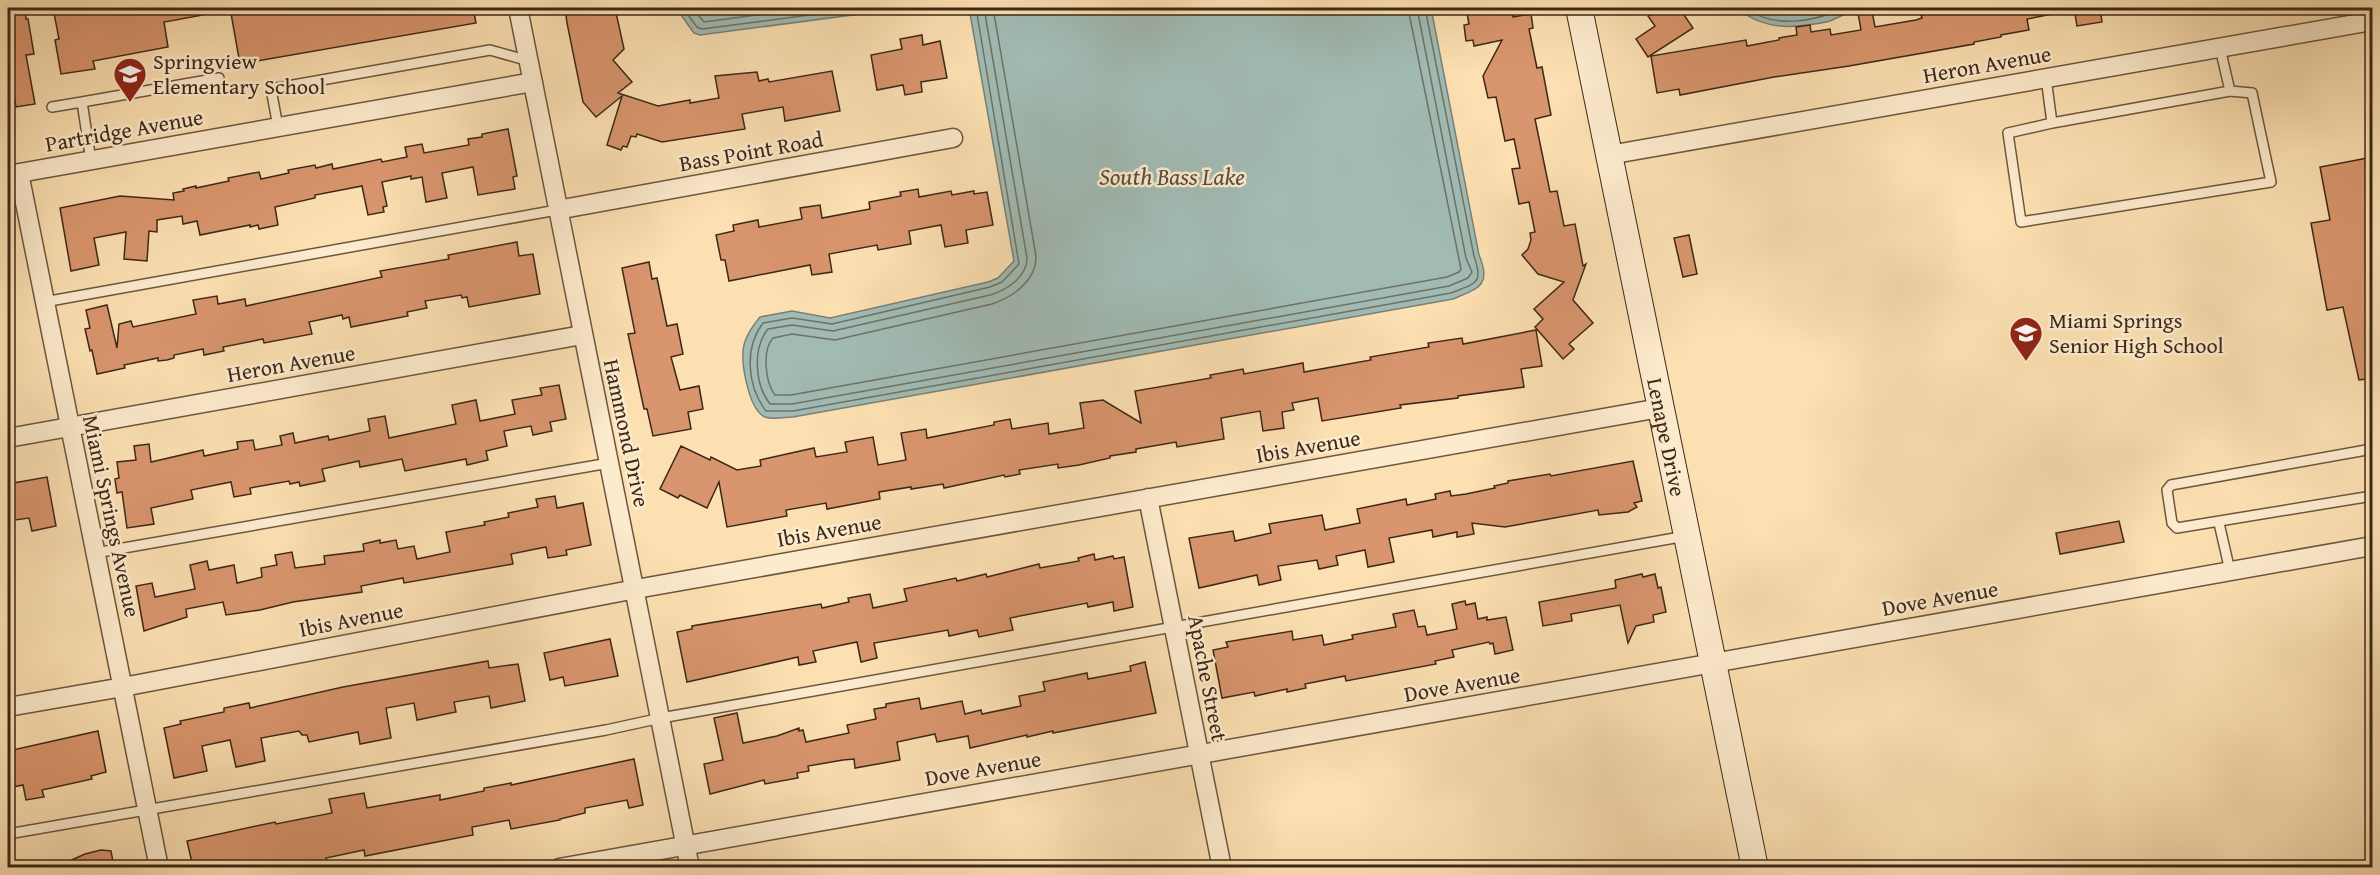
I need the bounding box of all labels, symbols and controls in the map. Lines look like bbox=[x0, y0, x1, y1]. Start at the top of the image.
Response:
street label: Heron Avenue bbox=[1920, 37, 2054, 91]
place label: Springview Elementary School bbox=[153, 45, 325, 102]
school or university icon: Springview Elementary School bbox=[112, 56, 148, 103]
street label: Partridge Avenue bbox=[43, 100, 205, 160]
street label: Bass Point Road bbox=[677, 123, 826, 179]
water label: South Bass Lake bbox=[1099, 159, 1245, 194]
place label: Miami Springs Senior High School bbox=[2049, 304, 2224, 361]
school or university icon: Miami Springs Senior High School bbox=[2008, 315, 2044, 362]
street label: Heron Avenue bbox=[224, 336, 358, 390]
street label: Hammond Drive bbox=[596, 356, 658, 510]
street label: Lenape Drive bbox=[1639, 375, 1695, 499]
street label: Miami Springs Avenue bbox=[75, 412, 149, 620]
street label: Ibis Avenue bbox=[1253, 421, 1363, 471]
street label: Ibis Avenue bbox=[774, 505, 884, 555]
street label: Dove Avenue bbox=[1879, 572, 2001, 624]
street label: Ibis Avenue bbox=[296, 593, 406, 645]
street label: Apache Street bbox=[1180, 612, 1236, 744]
street label: Dove Avenue bbox=[1401, 658, 1523, 710]
street label: Dove Avenue bbox=[922, 742, 1044, 794]

